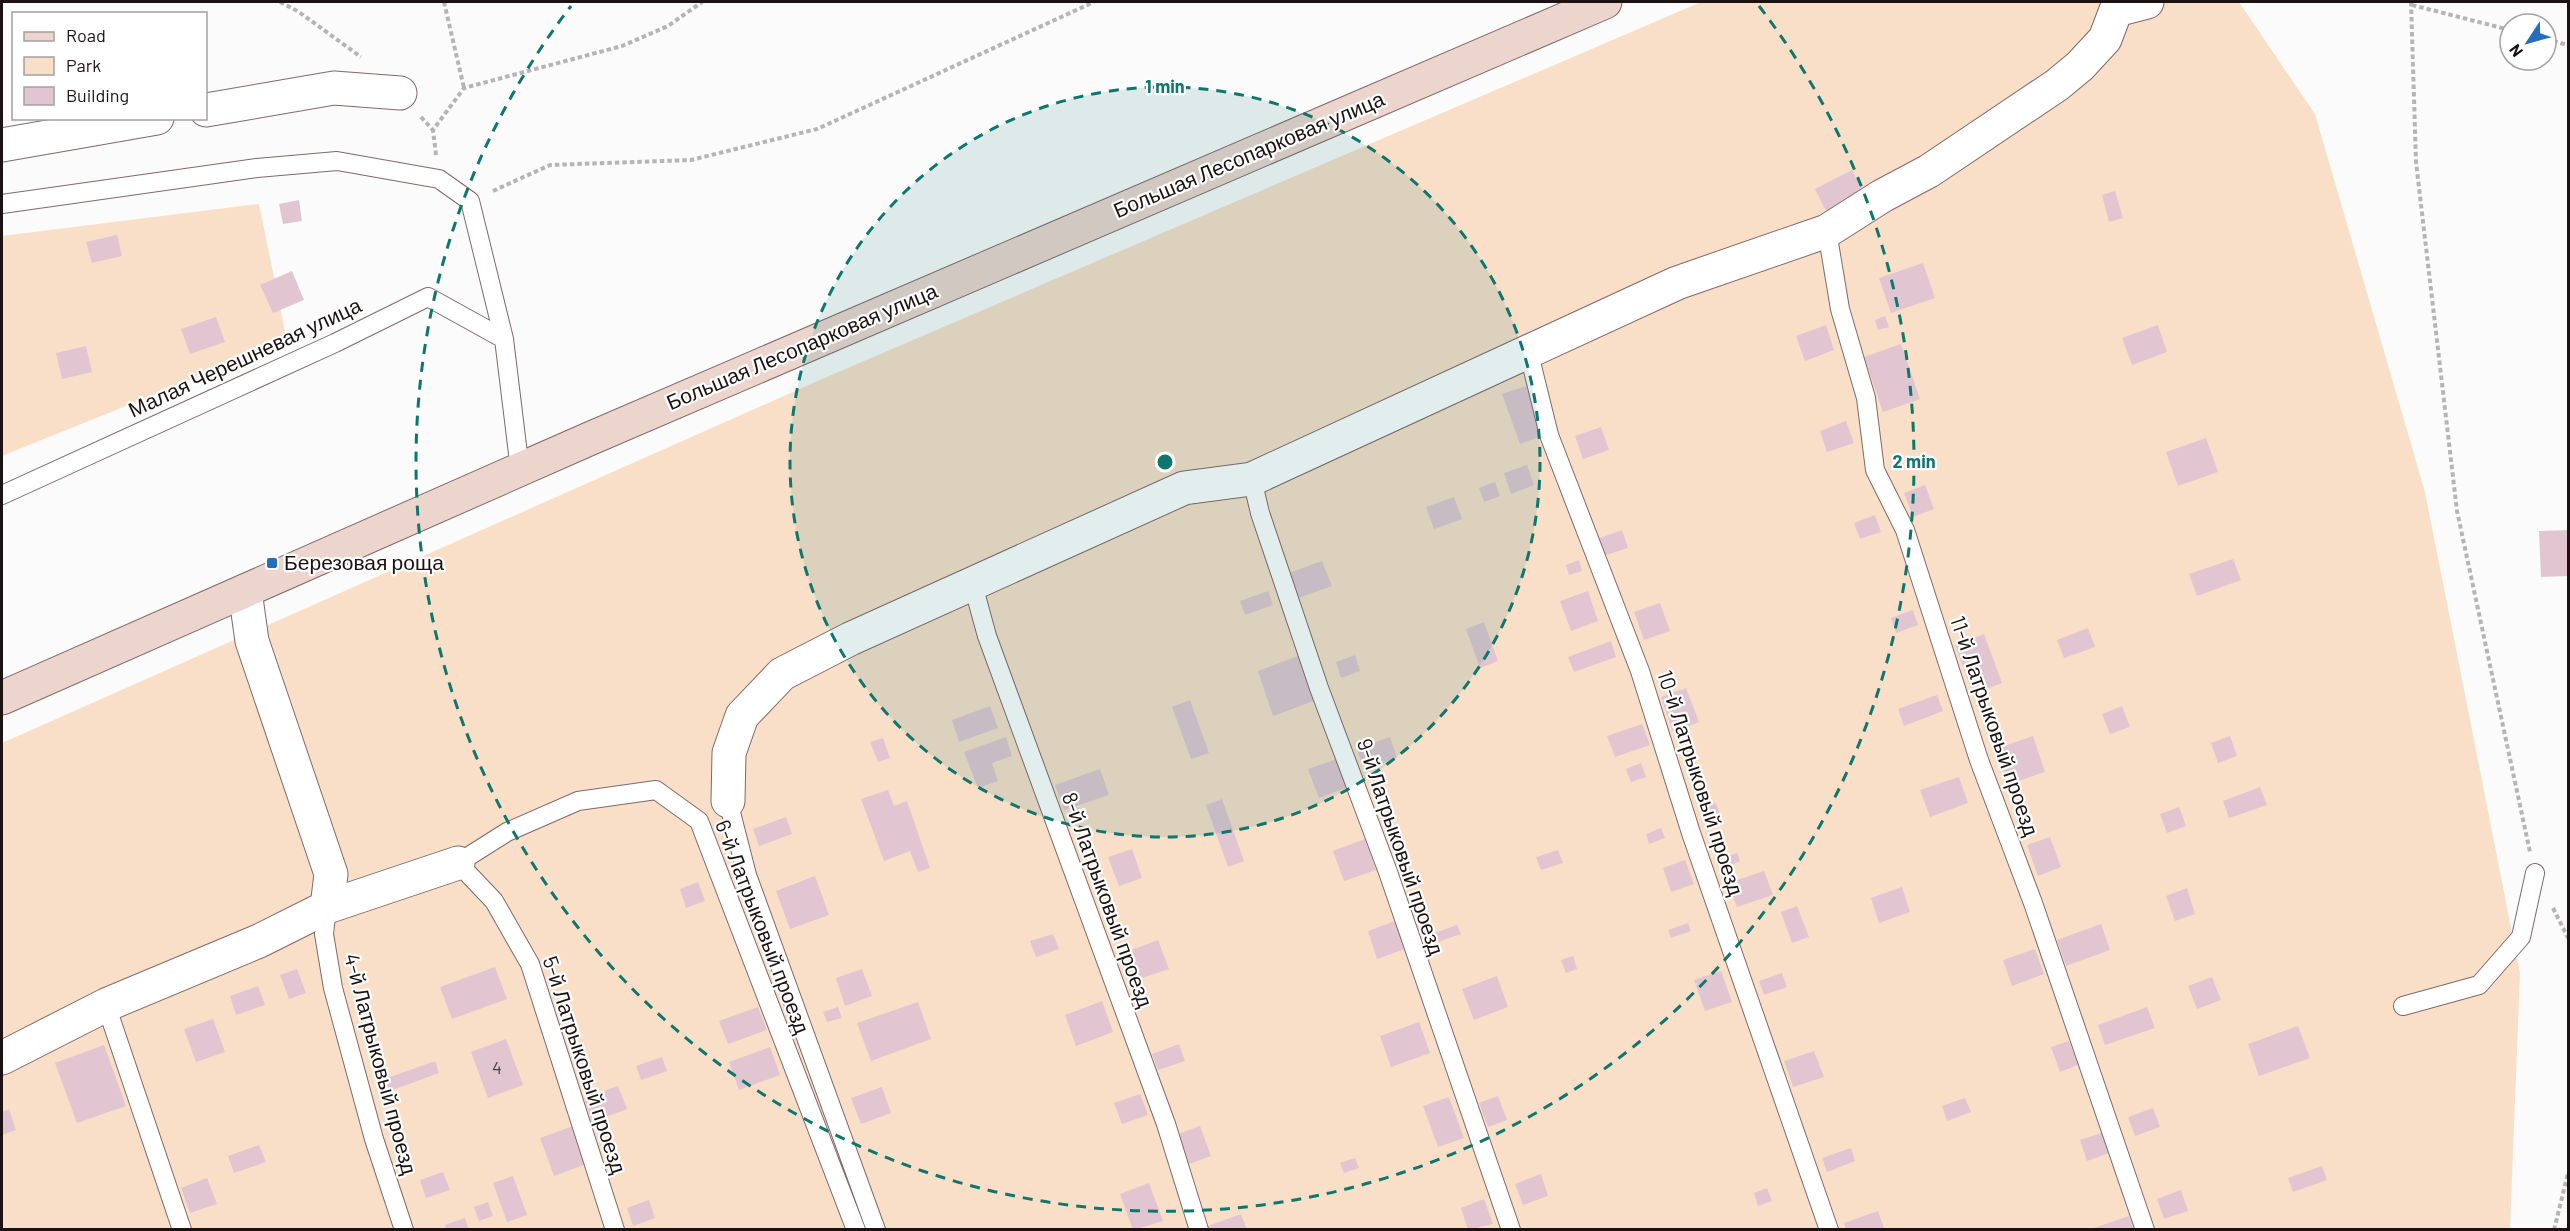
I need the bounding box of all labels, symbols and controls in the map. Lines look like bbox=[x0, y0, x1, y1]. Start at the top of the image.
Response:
legend bbox=[12, 12, 207, 120]
north arrow bbox=[2498, 12, 2558, 72]
text: Road bbox=[66, 24, 106, 46]
text: N bbox=[2505, 41, 2526, 61]
text: Park bbox=[66, 54, 101, 76]
text: 1 min bbox=[1145, 75, 1185, 97]
text: Building bbox=[66, 84, 129, 106]
street label: Большая Лесопарковая улица bbox=[1109, 85, 1388, 222]
street label: Большая Лесопарковая улица bbox=[662, 277, 941, 414]
street label: Малая Черешневая улица bbox=[124, 292, 365, 422]
text: 2 min bbox=[1892, 450, 1936, 472]
centre of rings bbox=[1155, 452, 1175, 472]
place label: Березовая роща bbox=[284, 549, 444, 574]
marker: Березовая роща bbox=[265, 556, 279, 570]
street label: 11-й Латрыковый проезд bbox=[1946, 612, 2045, 839]
street label: 10-й Латрыковый проезд bbox=[1653, 667, 1750, 898]
street label: 9-й Латрыковый проезд bbox=[1353, 735, 1450, 958]
street label: 8-й Латрыковый проезд bbox=[1058, 788, 1159, 1011]
street label: 6-й Латрыковый проезд bbox=[711, 816, 816, 1037]
street label: 4-й Латрыковый проезд bbox=[340, 950, 423, 1177]
street label: 5-й Латрыковый проезд bbox=[538, 953, 632, 1176]
house number: 4 bbox=[492, 1056, 502, 1078]

